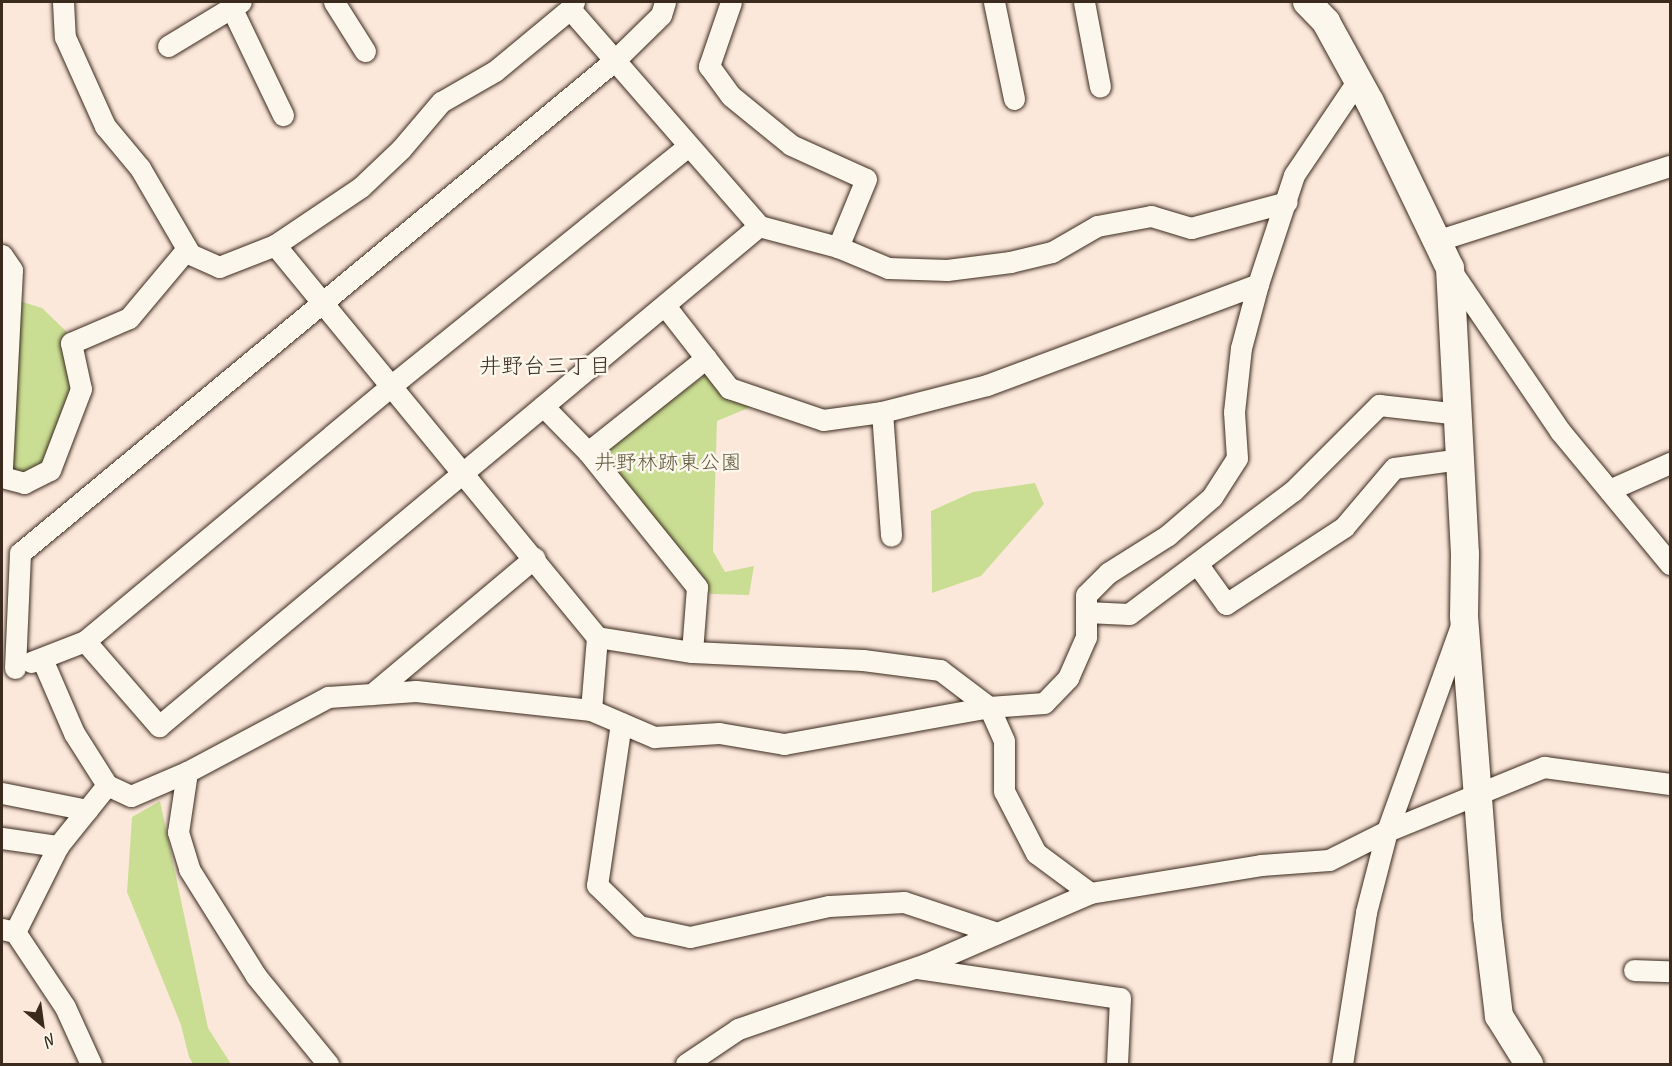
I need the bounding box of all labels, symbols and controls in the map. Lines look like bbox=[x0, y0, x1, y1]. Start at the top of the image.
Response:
district label: 井野台三丁目 bbox=[479, 354, 611, 380]
park label: 井野林跡東公園 bbox=[595, 449, 741, 475]
north arrow bbox=[12, 994, 72, 1054]
text: N bbox=[42, 1029, 60, 1051]

